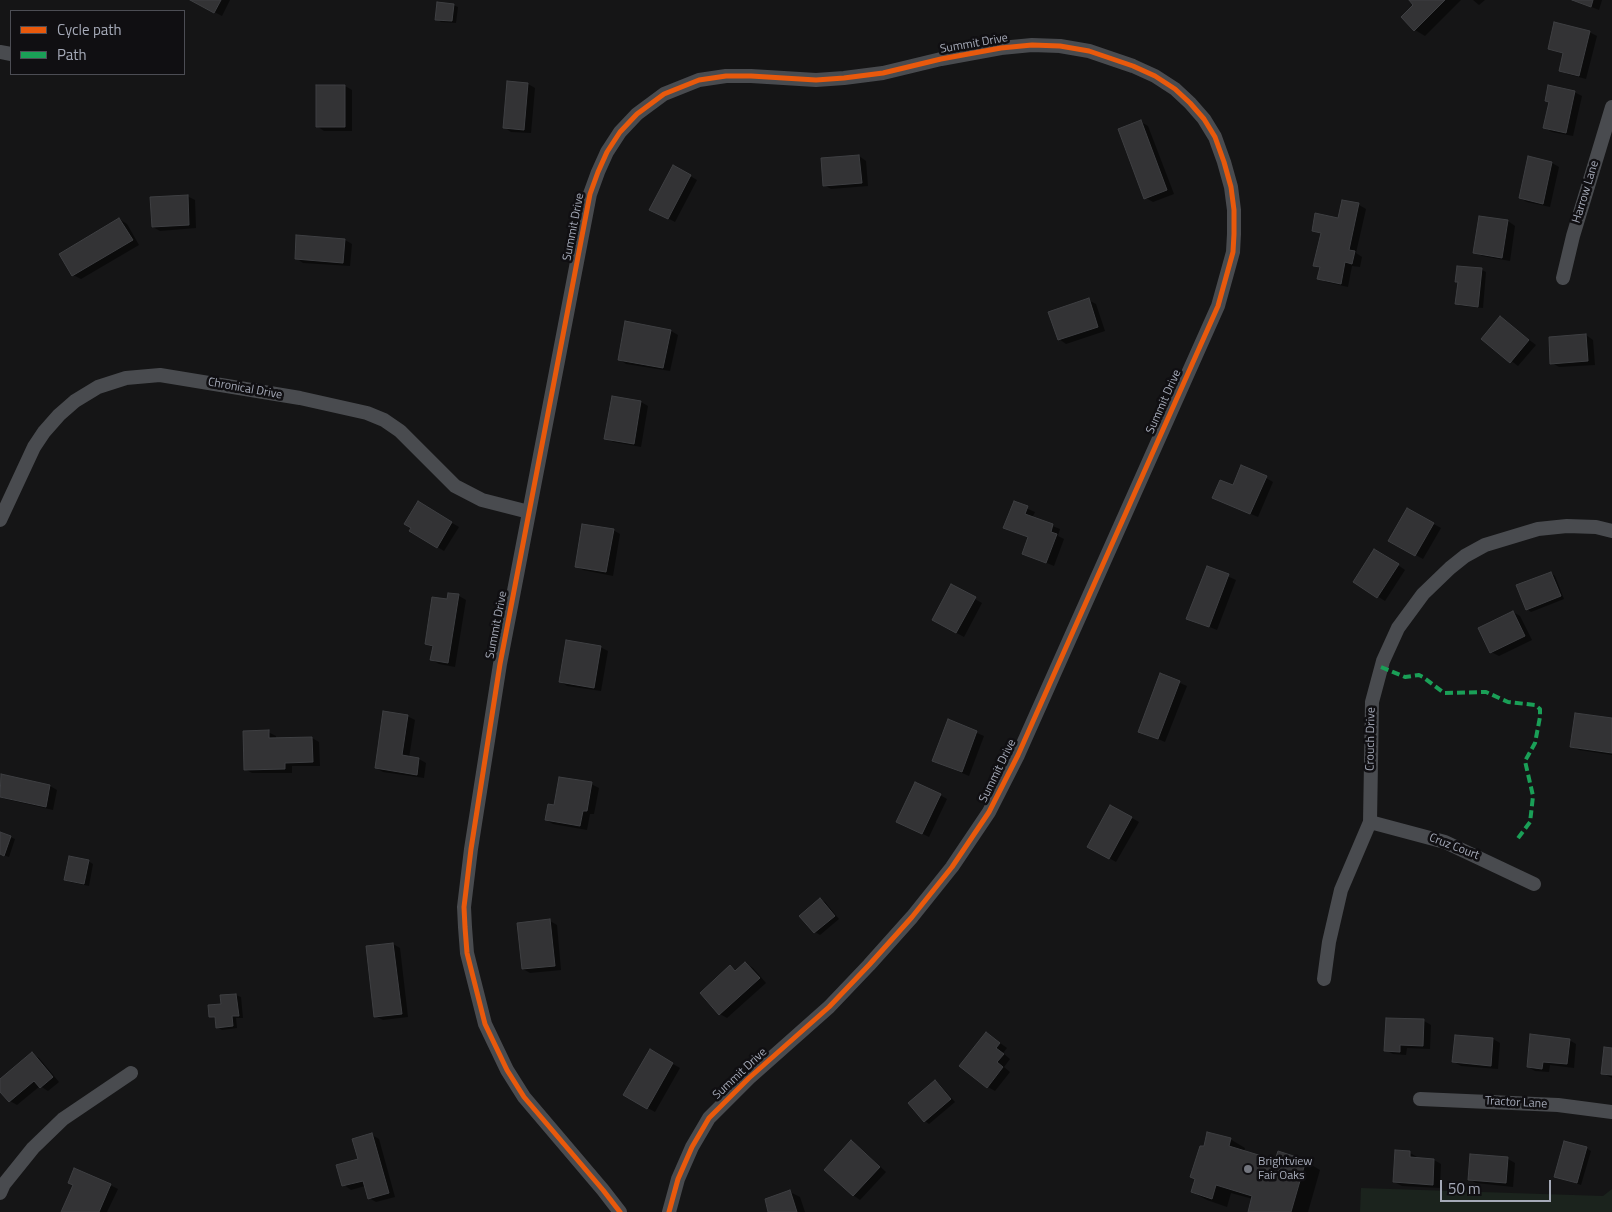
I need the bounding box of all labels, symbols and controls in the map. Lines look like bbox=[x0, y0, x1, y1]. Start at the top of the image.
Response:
legend bbox=[10, 10, 185, 75]
text: Cycle path bbox=[57, 18, 122, 41]
street label: Summit Drive bbox=[939, 31, 1009, 57]
text: Path bbox=[57, 43, 87, 66]
street label: Harrow Lane bbox=[1570, 159, 1602, 225]
street label: Summit Drive bbox=[560, 192, 588, 262]
street label: Summit Drive bbox=[1143, 368, 1185, 436]
street label: Chronical Drive bbox=[207, 375, 283, 403]
street label: Summit Drive bbox=[483, 590, 511, 660]
street label: Crouch Drive bbox=[1363, 707, 1379, 771]
street label: Summit Drive bbox=[976, 737, 1020, 805]
street label: Cruz Court bbox=[1427, 831, 1481, 863]
street label: Summit Drive bbox=[710, 1045, 770, 1103]
street label: Tractor Lane bbox=[1485, 1094, 1547, 1112]
place label: Brightview Fair Oaks bbox=[1258, 1155, 1313, 1183]
marker: Brightview Fair Oaks bbox=[1242, 1163, 1254, 1175]
scale bar bbox=[1442, 1170, 1553, 1202]
text: 50 m bbox=[1448, 1177, 1481, 1200]

